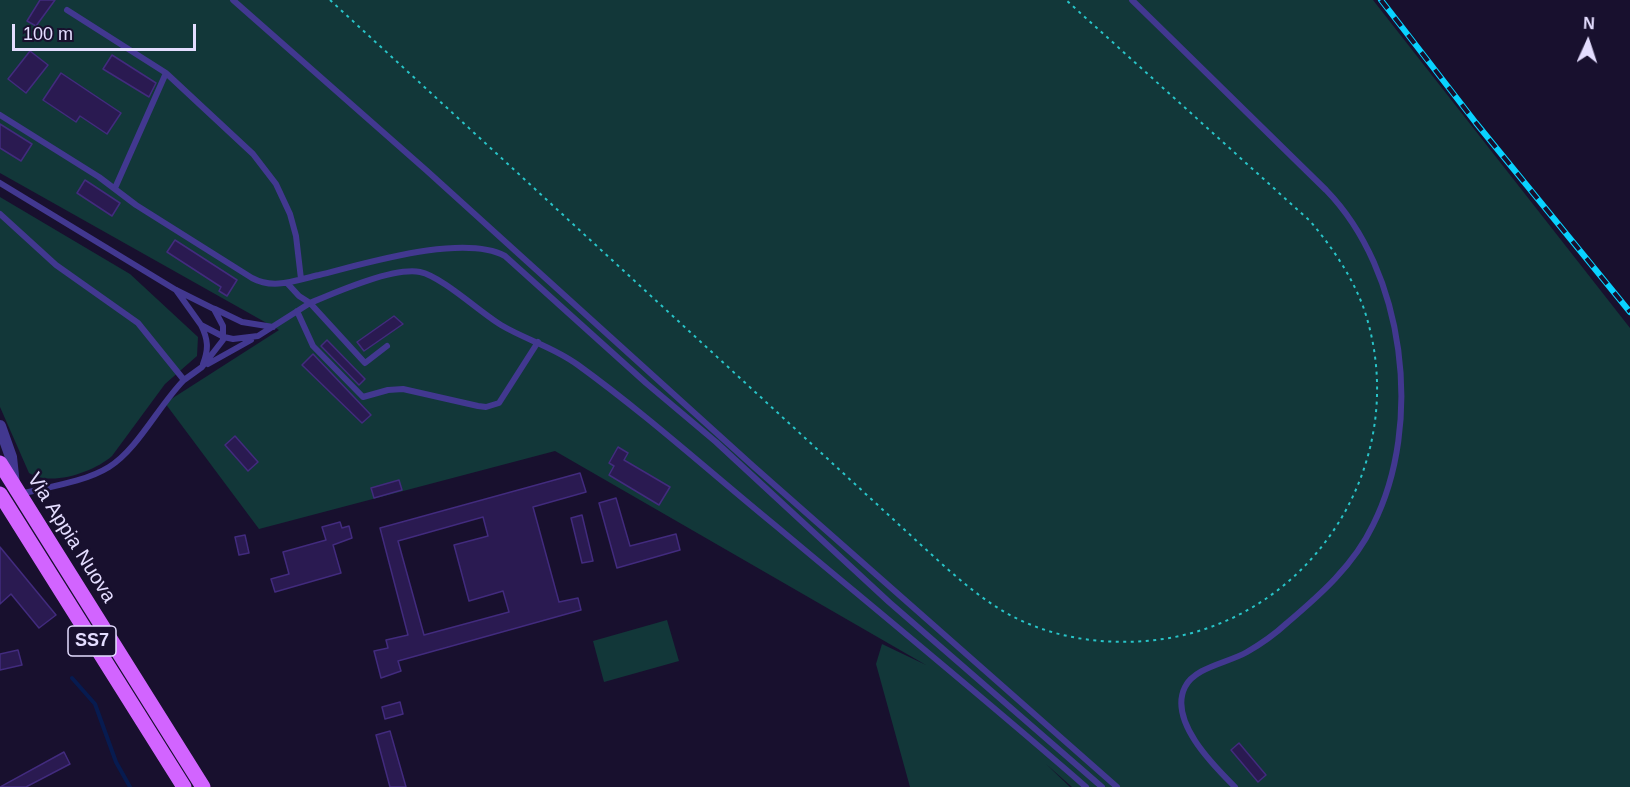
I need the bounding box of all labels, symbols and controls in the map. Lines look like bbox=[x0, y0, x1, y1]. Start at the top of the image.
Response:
scale bar bbox=[15, 12, 200, 50]
north arrow bbox=[1558, 12, 1618, 72]
text: N bbox=[1583, 15, 1595, 32]
text: 100 m bbox=[23, 24, 73, 44]
street label: Via Appia Nuova bbox=[21, 469, 121, 607]
road number: SS7 bbox=[68, 626, 116, 656]

